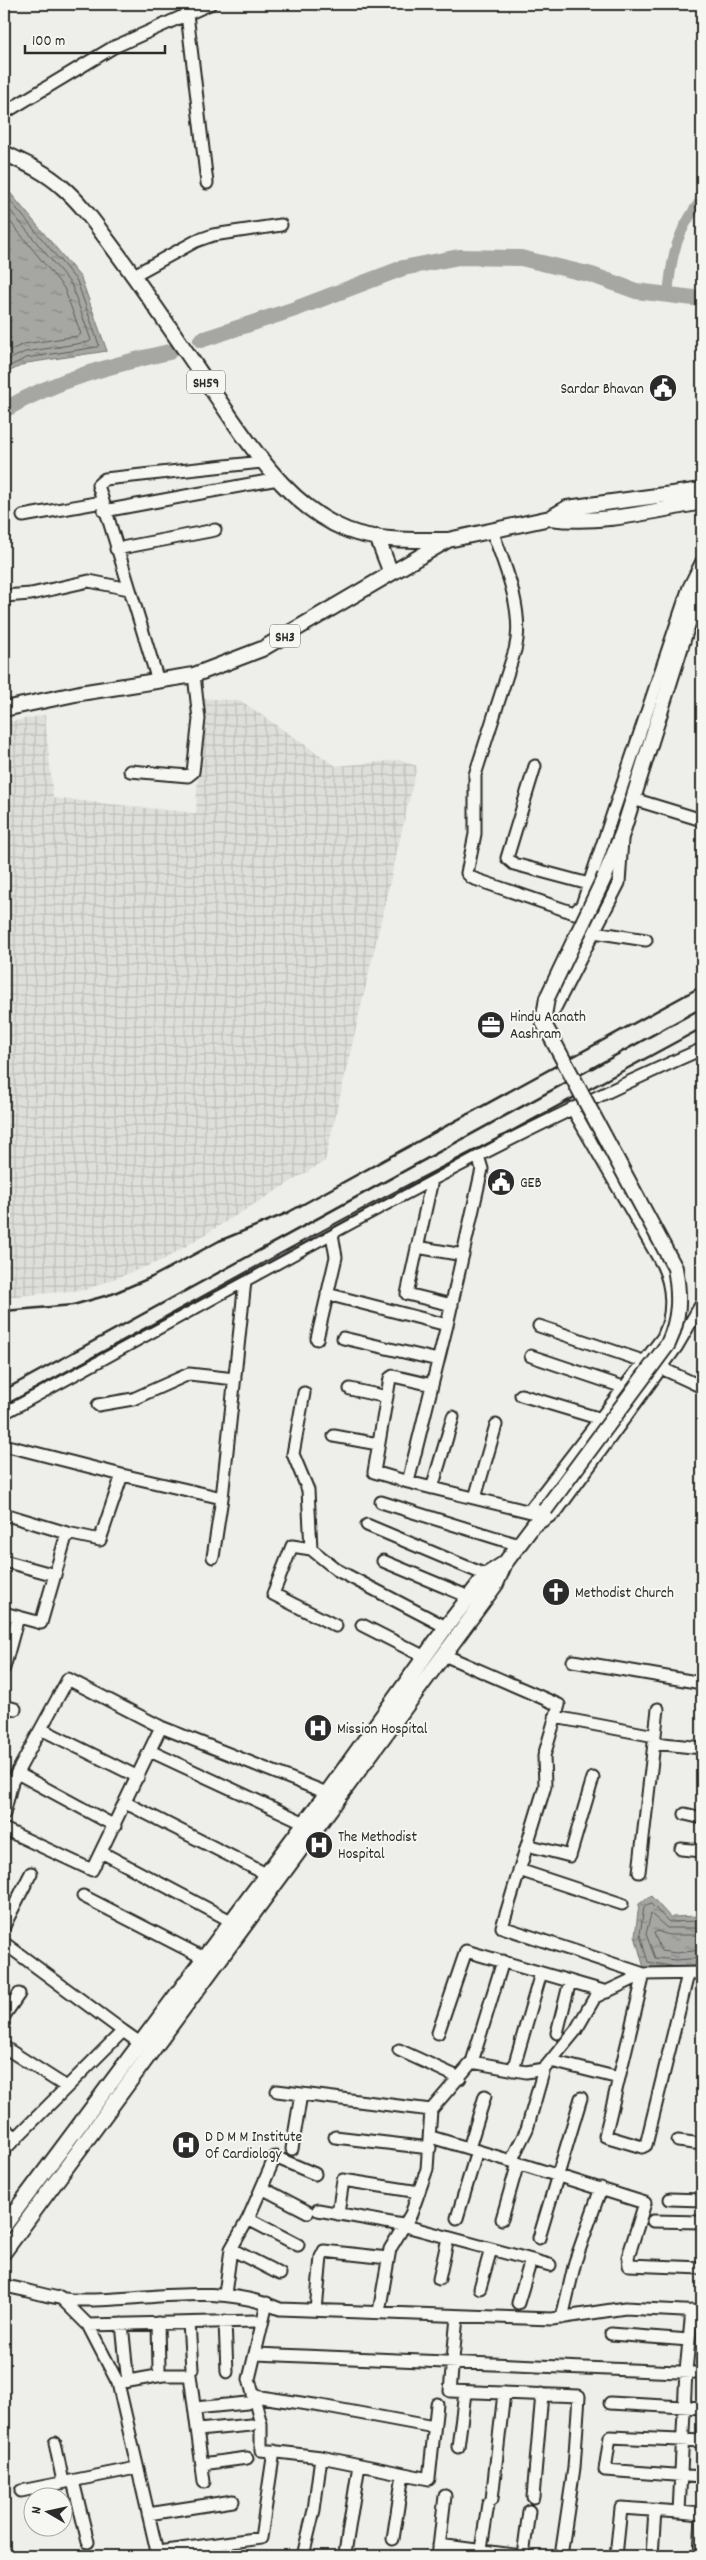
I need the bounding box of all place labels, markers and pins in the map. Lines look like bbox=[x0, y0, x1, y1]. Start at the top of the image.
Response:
public building icon: Sardar Bhavan bbox=[648, 373, 678, 403]
place label: Sardar Bhavan bbox=[560, 379, 644, 401]
place label: Hindu Aanath Aashram bbox=[510, 1007, 586, 1046]
office icon: Hindu Aanath Aashram bbox=[476, 1010, 506, 1040]
public building icon: GEB bbox=[486, 1167, 516, 1197]
place label: GEB bbox=[520, 1173, 542, 1195]
church icon: Methodist Church bbox=[541, 1577, 571, 1607]
place label: Methodist Church bbox=[575, 1583, 674, 1605]
hospital icon: Mission Hospital bbox=[303, 1713, 333, 1743]
place label: Mission Hospital bbox=[337, 1719, 428, 1741]
place label: The Methodist Hospital bbox=[338, 1827, 417, 1866]
hospital icon: The Methodist Hospital bbox=[304, 1830, 334, 1860]
place label: D D M M Institute Of Cardiology bbox=[205, 2127, 303, 2166]
hospital icon: D D M M Institute Of Cardiology bbox=[171, 2130, 201, 2160]

